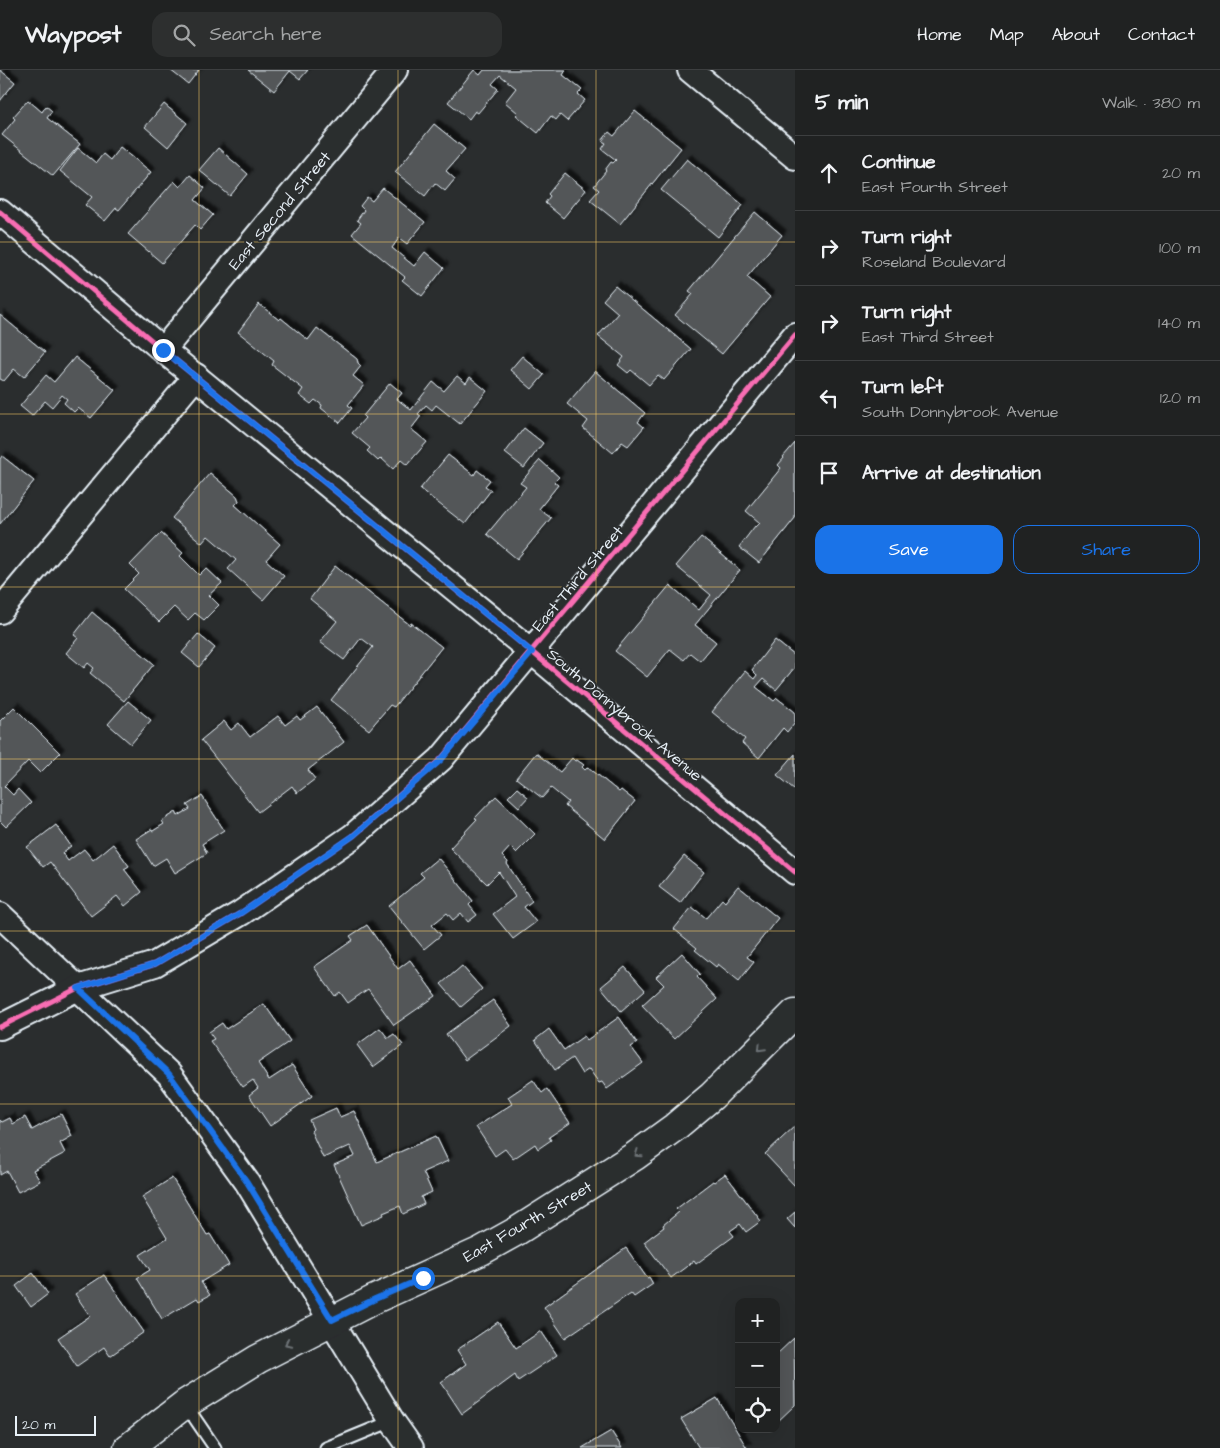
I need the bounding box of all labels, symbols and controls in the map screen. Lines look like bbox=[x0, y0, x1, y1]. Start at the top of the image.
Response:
search box bbox=[152, 12, 502, 57]
text: Waypost bbox=[25, 18, 122, 52]
icon: search bbox=[170, 21, 198, 49]
text: Search here bbox=[210, 21, 322, 48]
text: Home bbox=[917, 22, 962, 47]
text: Map bbox=[990, 22, 1024, 47]
text: About bbox=[1052, 22, 1100, 47]
text: Contact bbox=[1128, 22, 1195, 47]
text: 5 min bbox=[815, 88, 868, 117]
text: Walk · 380 m bbox=[1102, 92, 1200, 114]
street label: East Second Street bbox=[224, 146, 336, 275]
text: Continue bbox=[862, 149, 936, 176]
icon: ahead bbox=[815, 159, 843, 187]
text: 20 m bbox=[1162, 162, 1200, 184]
text: East Fourth Street bbox=[862, 176, 1008, 198]
text: Turn right bbox=[862, 224, 951, 251]
icon: right bbox=[815, 234, 843, 262]
text: 100 m bbox=[1159, 237, 1200, 259]
text: Roseland Boulevard bbox=[862, 251, 1006, 273]
text: Turn right bbox=[862, 299, 951, 326]
icon: right bbox=[815, 309, 843, 337]
text: 140 m bbox=[1158, 312, 1200, 334]
text: East Third Street bbox=[862, 326, 994, 348]
route end bbox=[152, 339, 175, 362]
text: Turn left bbox=[862, 374, 943, 401]
icon: left bbox=[815, 384, 843, 412]
text: 120 m bbox=[1160, 387, 1200, 409]
text: South Donnybrook Avenue bbox=[862, 401, 1058, 423]
icon: arrive bbox=[815, 459, 843, 487]
text: Arrive at destination bbox=[862, 460, 1041, 487]
street label: East Third Street bbox=[527, 521, 629, 636]
button: Save bbox=[815, 525, 1003, 574]
button: Share bbox=[1013, 525, 1200, 574]
street label: South Donnybrook Avenue bbox=[541, 643, 707, 787]
one-way arrow bbox=[758, 1042, 767, 1051]
one-way arrow bbox=[634, 1148, 644, 1157]
street label: East Fourth Street bbox=[459, 1176, 597, 1268]
route start bbox=[412, 1267, 435, 1290]
map controls bbox=[735, 1298, 780, 1433]
button: + bbox=[735, 1298, 780, 1343]
one-way arrow bbox=[285, 1336, 294, 1346]
button: − bbox=[735, 1343, 780, 1388]
button: locate bbox=[735, 1388, 780, 1433]
scale bar bbox=[15, 1413, 96, 1436]
text: 20 m bbox=[22, 1415, 55, 1435]

